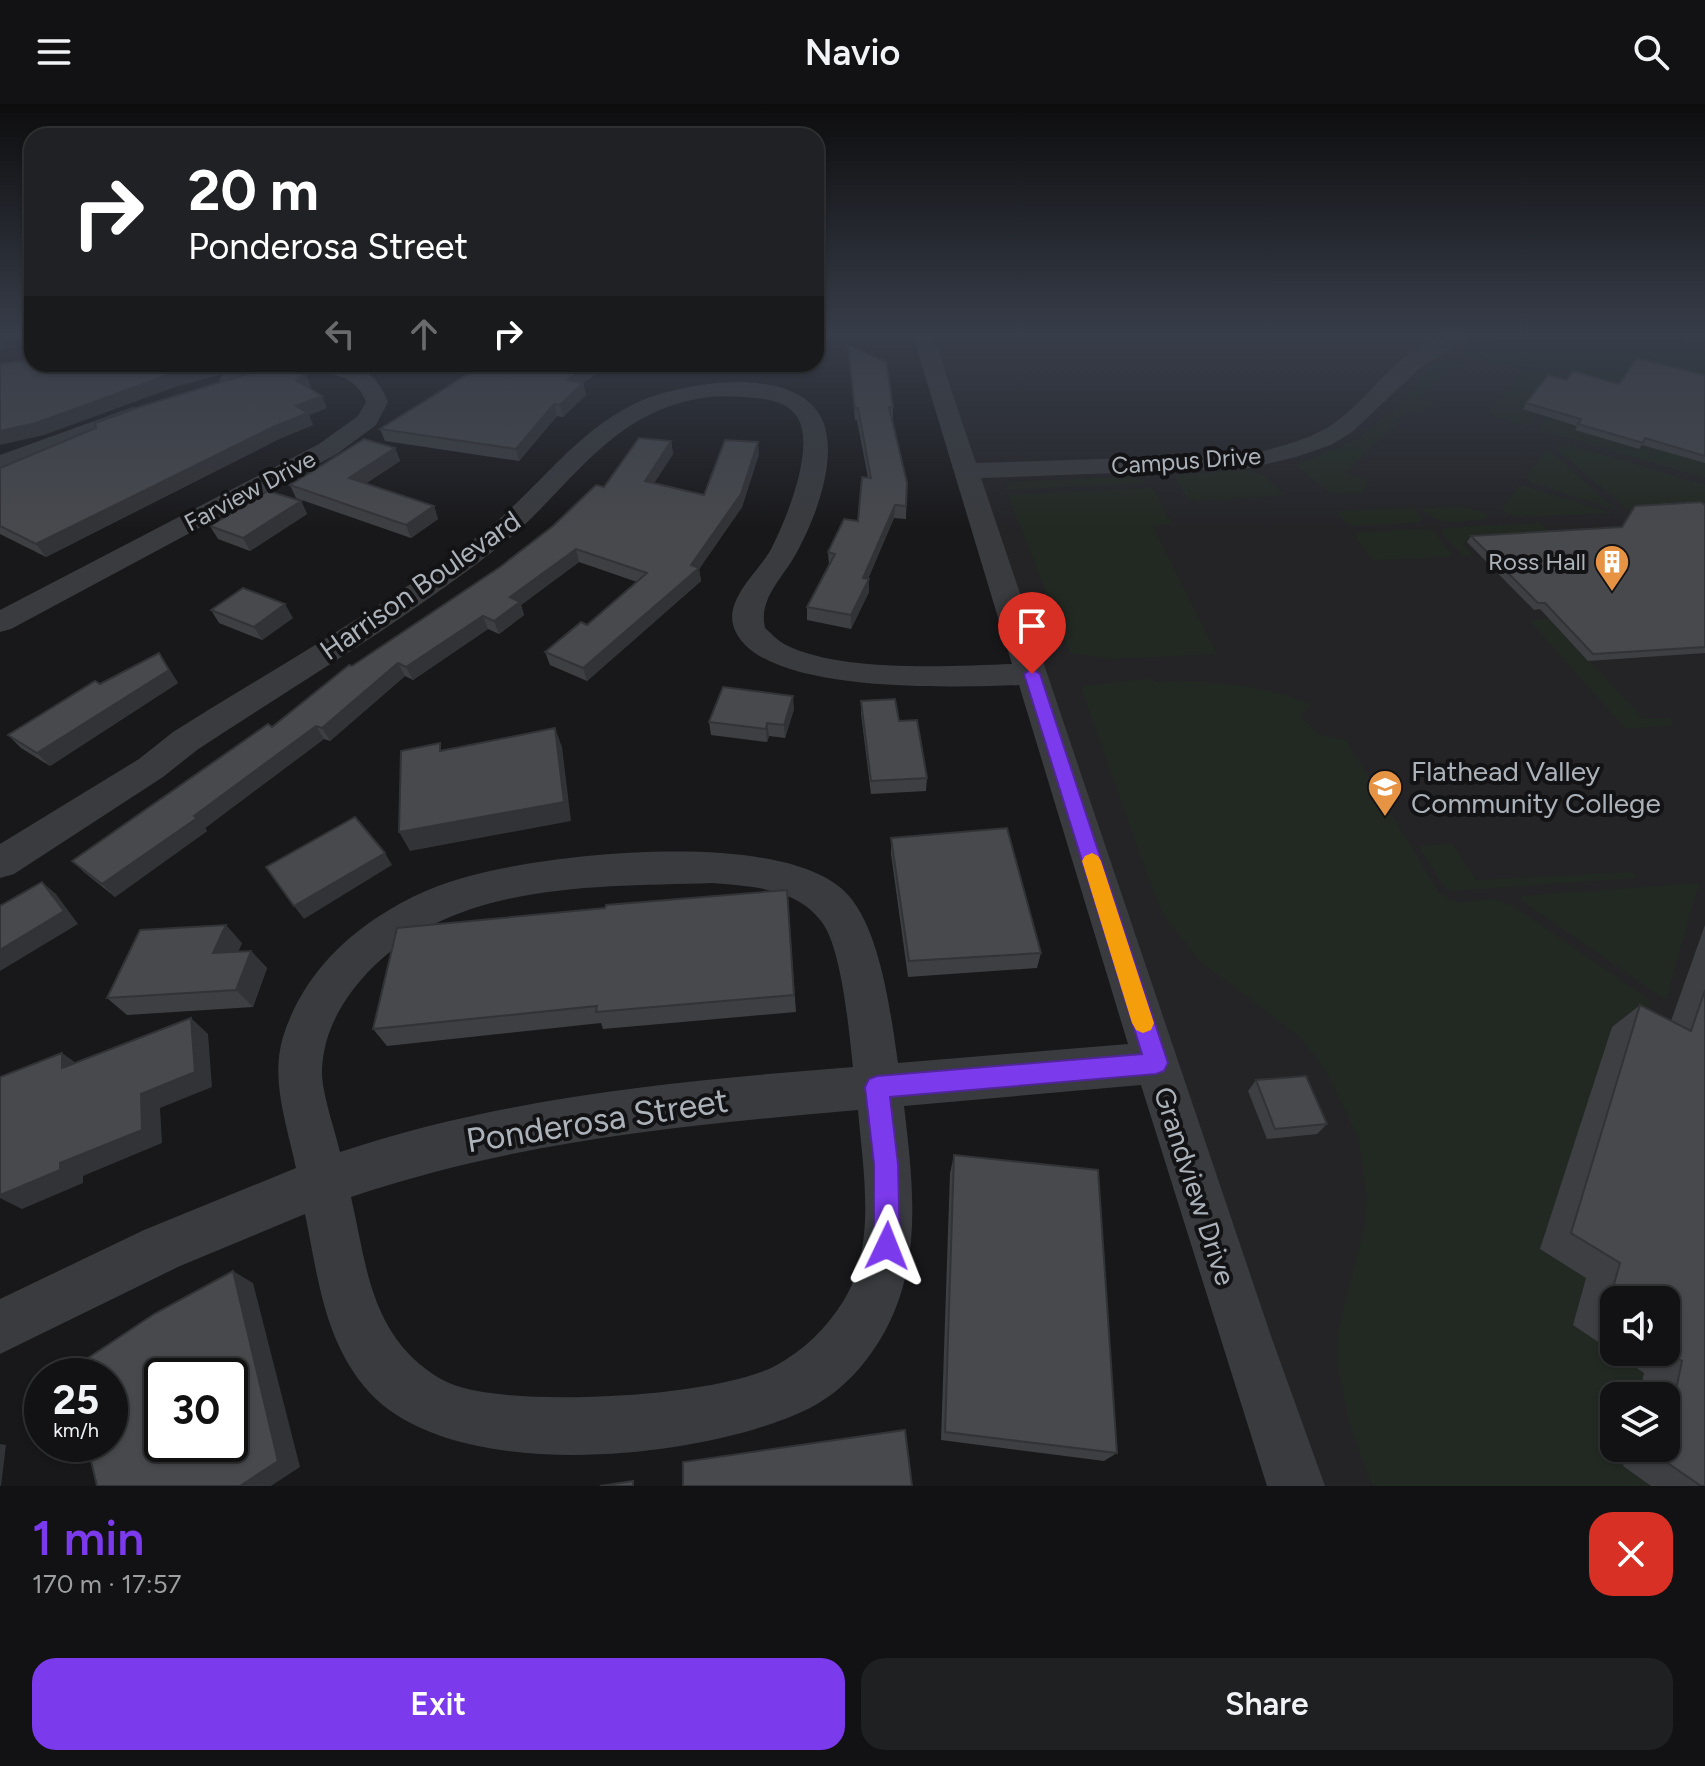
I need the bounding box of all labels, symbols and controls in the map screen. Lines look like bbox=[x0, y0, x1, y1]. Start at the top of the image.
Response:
icon: menu bbox=[32, 30, 76, 74]
icon: search bbox=[1629, 30, 1673, 74]
text: Navio bbox=[805, 31, 900, 74]
text: 20 m bbox=[188, 157, 319, 224]
icon: right bbox=[56, 160, 160, 264]
text: Ponderosa Street bbox=[188, 225, 468, 268]
icon: left bbox=[318, 312, 362, 356]
icon: ahead bbox=[402, 312, 446, 356]
icon: right bbox=[486, 312, 530, 356]
street label: Campus Drive bbox=[1110, 441, 1262, 480]
street label: Farview Drive bbox=[179, 444, 320, 537]
street label: Harrison Boulevard bbox=[313, 503, 527, 667]
building icon: Ross Hall bbox=[1593, 543, 1631, 593]
place label: Ross Hall bbox=[1488, 547, 1586, 576]
pin bbox=[998, 592, 1066, 674]
icon: arrive bbox=[1010, 604, 1054, 648]
place label: Flathead Valley Community College bbox=[1411, 754, 1661, 820]
school or university icon: Flathead Valley Community College bbox=[1366, 768, 1404, 818]
street label: Ponderosa Street bbox=[463, 1080, 731, 1161]
street label: Grandview Drive bbox=[1147, 1082, 1243, 1290]
position arrow bbox=[845, 1204, 929, 1288]
map controls bbox=[1600, 1286, 1680, 1462]
button: sound bbox=[1600, 1286, 1680, 1366]
speed limit sign: 30 bbox=[144, 1358, 248, 1462]
text: 25 bbox=[53, 1376, 99, 1424]
button: layers bbox=[1600, 1382, 1680, 1462]
text: km/h bbox=[53, 1418, 99, 1442]
text: 1 min bbox=[32, 1509, 144, 1567]
button: close bbox=[1589, 1512, 1673, 1596]
text: 170 m · 17:57 bbox=[32, 1568, 182, 1600]
button: Exit bbox=[32, 1658, 845, 1750]
button: Share bbox=[861, 1658, 1673, 1750]

